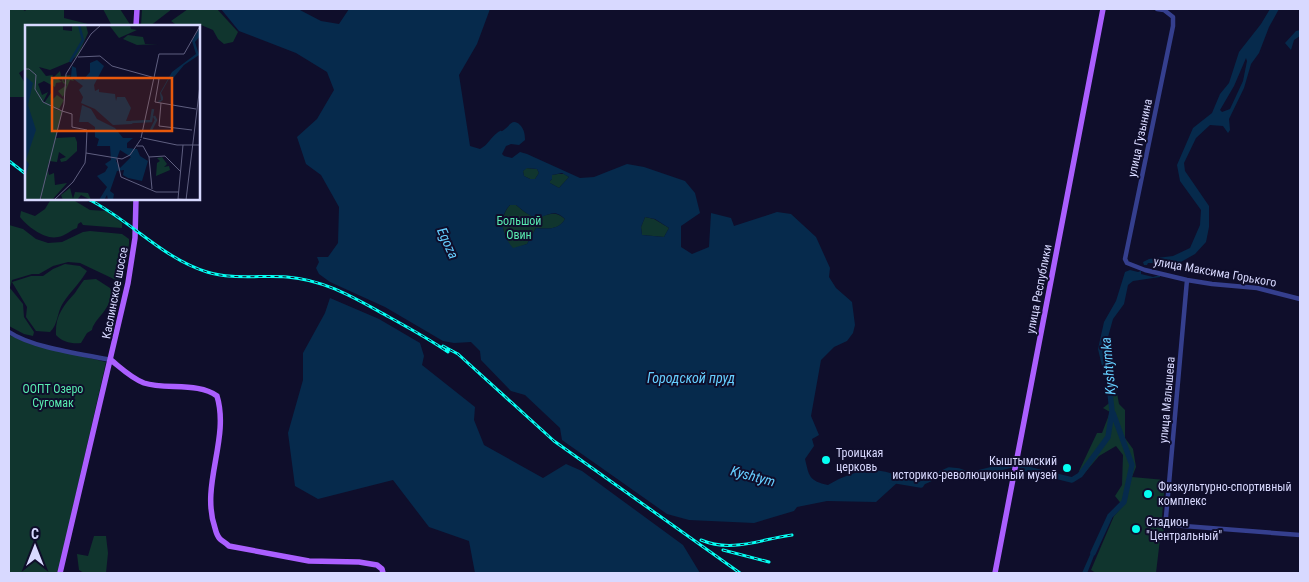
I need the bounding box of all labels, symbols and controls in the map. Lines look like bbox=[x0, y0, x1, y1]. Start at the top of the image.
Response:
inset map bbox=[25, 25, 200, 200]
street label: улица Гузынина bbox=[1125, 97, 1155, 178]
park label: Большой Овин bbox=[497, 214, 541, 242]
water label: Egoza bbox=[434, 225, 462, 261]
street label: улица Республики bbox=[1023, 243, 1055, 335]
street label: Каслинское шоссе bbox=[99, 246, 131, 340]
street label: улица Максима Горького bbox=[1152, 254, 1278, 290]
water label: Kyshtymka bbox=[1098, 336, 1118, 396]
street label: улица Малышева bbox=[1156, 356, 1178, 444]
water label: Городской пруд bbox=[647, 370, 735, 386]
park label: ООПТ Озеро Сугомак bbox=[23, 382, 83, 410]
place label: Троицкая церковь bbox=[836, 446, 883, 474]
marker: Троицкая церковь bbox=[820, 454, 832, 466]
place label: Кыштымский историко-революционный музей bbox=[892, 454, 1057, 482]
water label: Kyshtym bbox=[729, 462, 777, 490]
marker: Кыштымский историко-революционный музей bbox=[1061, 462, 1073, 474]
place label: Физкультурно-спортивный комплекс bbox=[1158, 480, 1292, 508]
marker: Физкультурно-спортивный комплекс bbox=[1142, 488, 1154, 500]
place label: Стадион "Центральный" bbox=[1146, 515, 1222, 543]
north arrow bbox=[10, 522, 60, 572]
marker: Стадион "Центральный" bbox=[1130, 523, 1142, 535]
text: С bbox=[31, 526, 39, 542]

